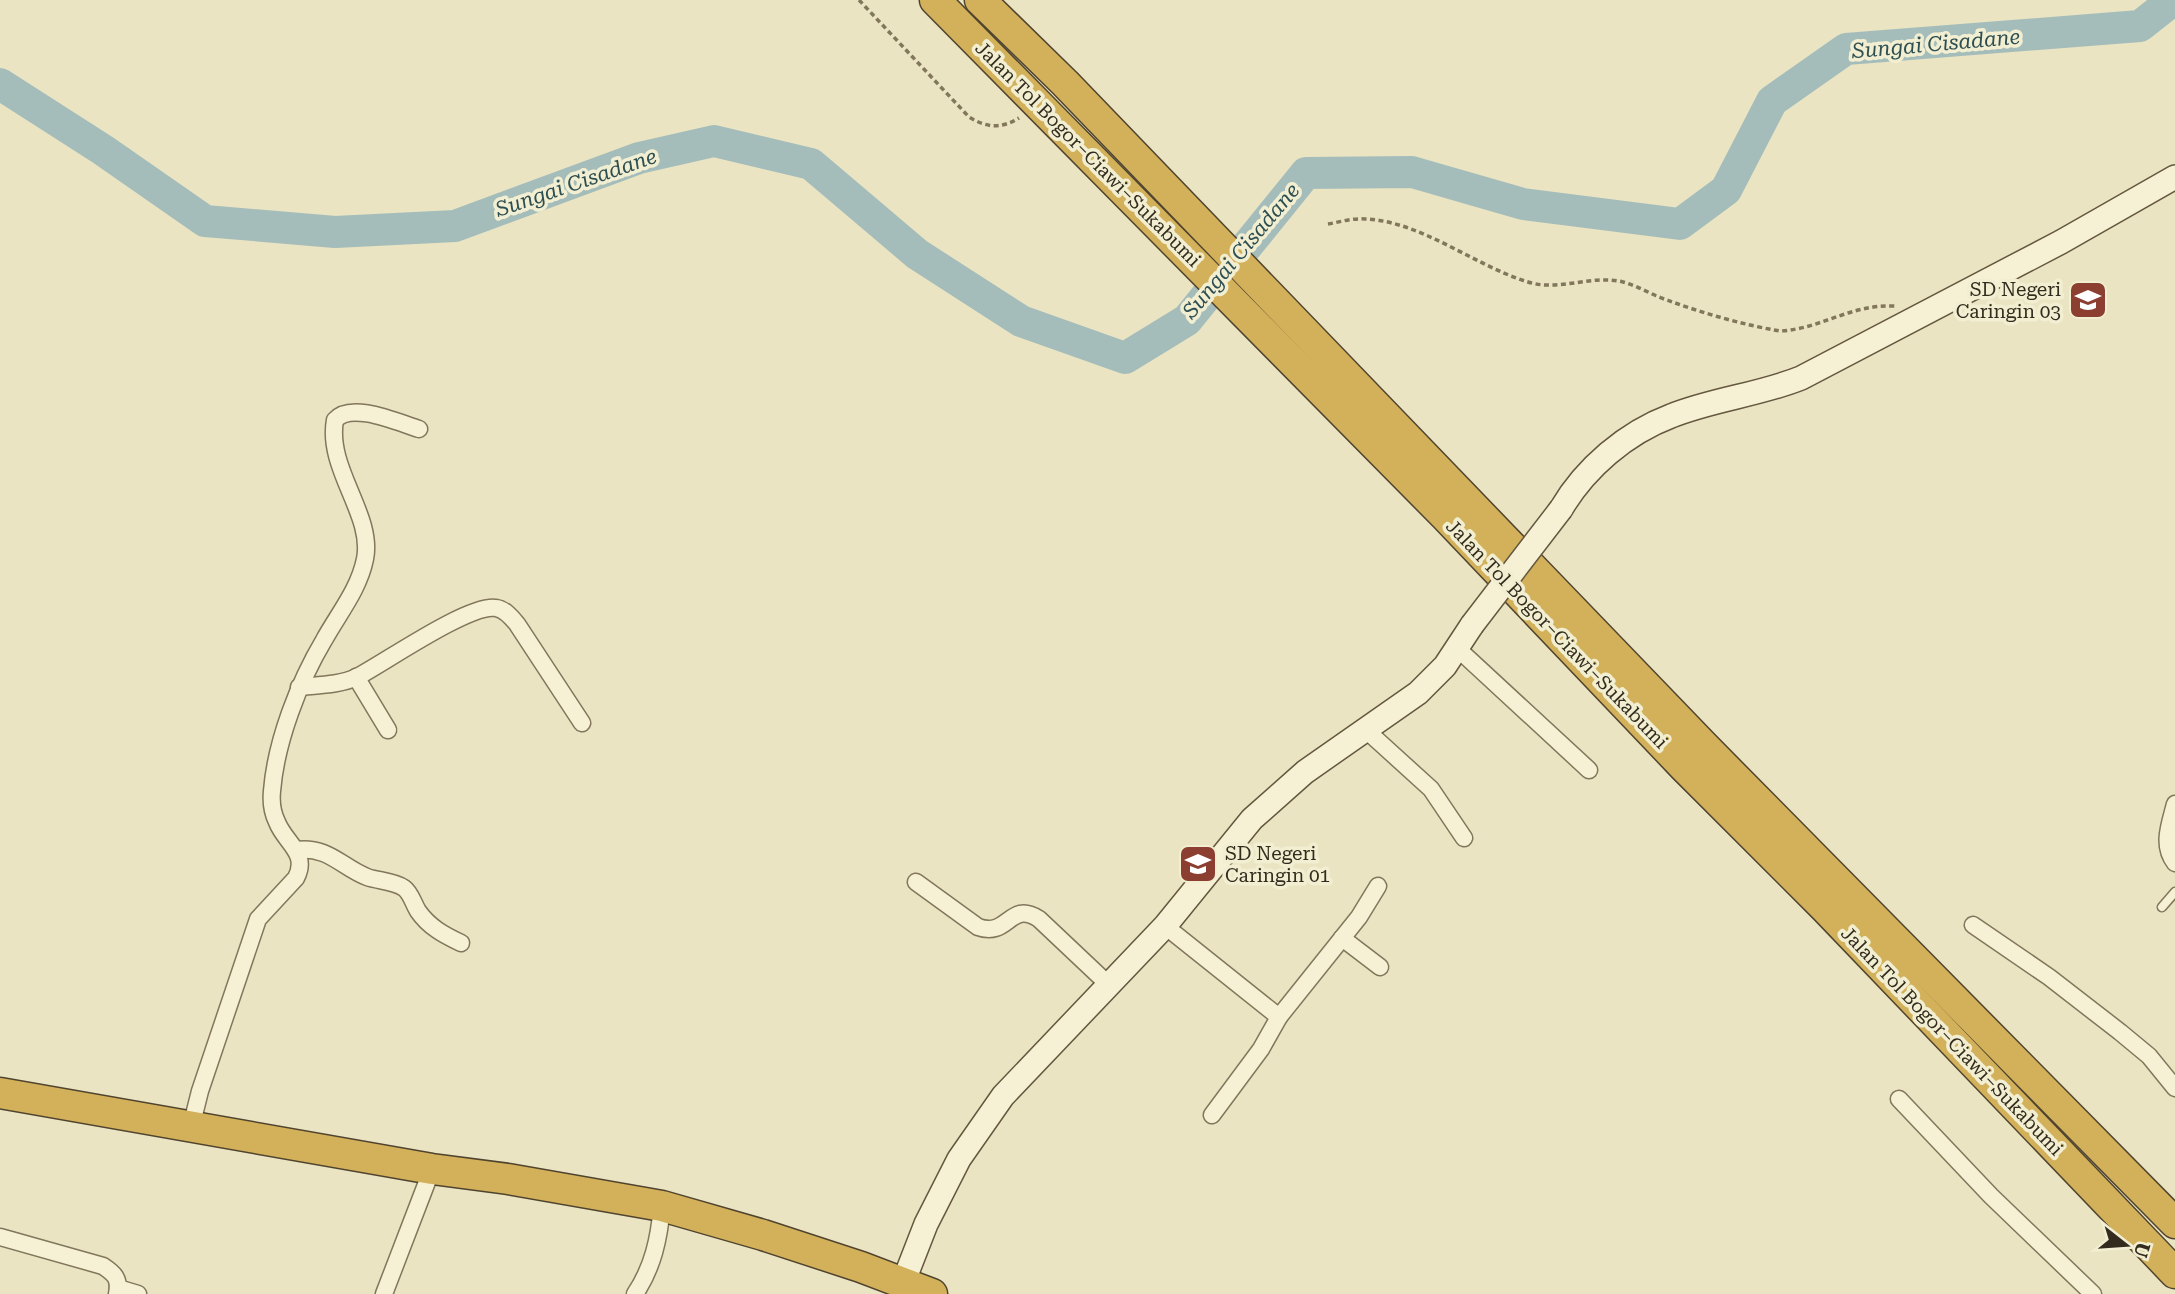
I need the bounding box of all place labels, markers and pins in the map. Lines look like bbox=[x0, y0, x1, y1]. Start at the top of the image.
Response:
place label: SD Negeri Caringin 03 bbox=[1956, 278, 2061, 323]
school or university icon: SD Negeri Caringin 03 bbox=[2067, 279, 2109, 321]
place label: SD Negeri Caringin 01 bbox=[1225, 842, 1330, 887]
school or university icon: SD Negeri Caringin 01 bbox=[1177, 843, 1219, 885]

